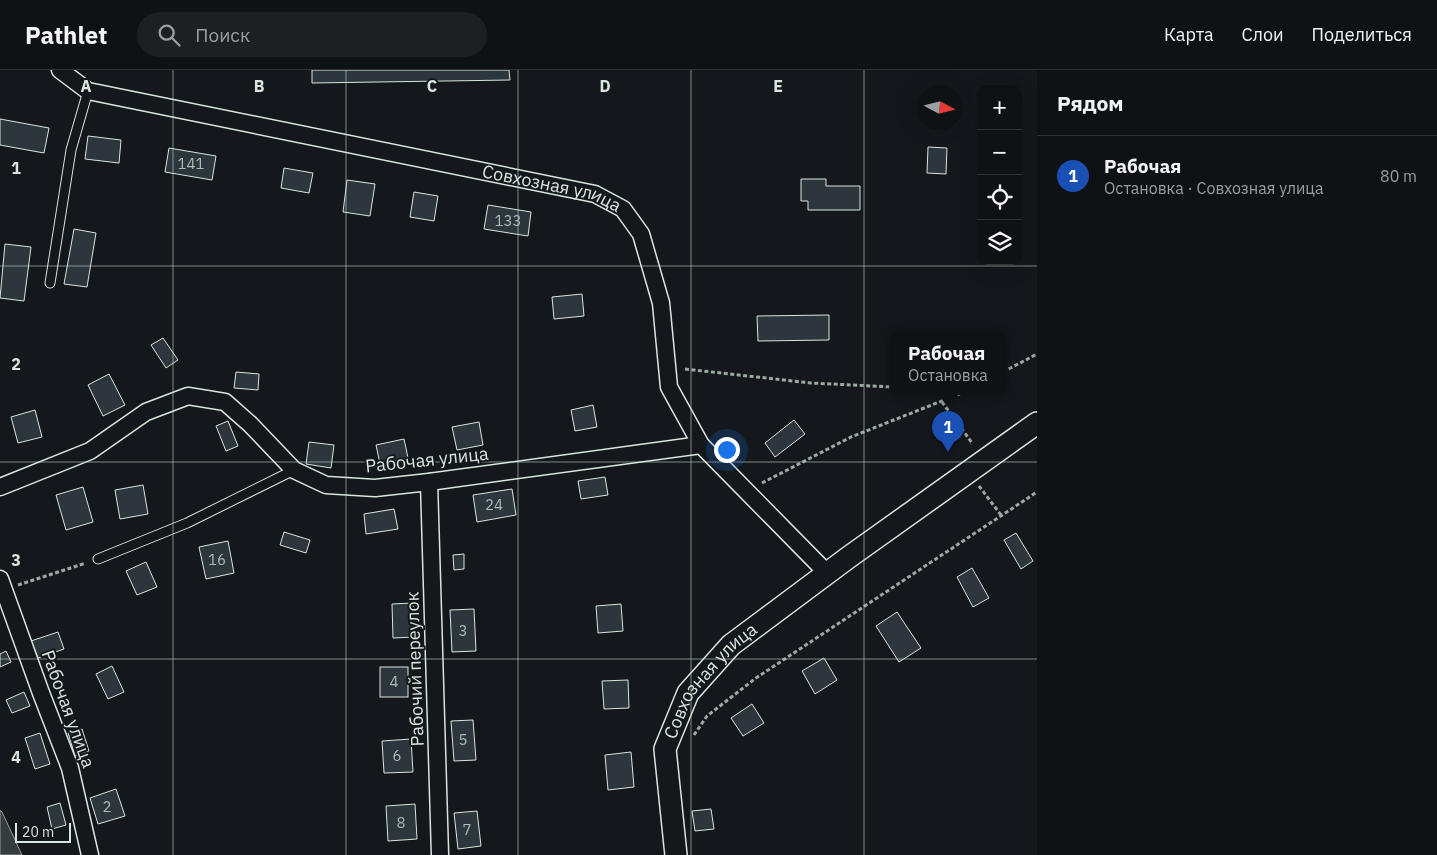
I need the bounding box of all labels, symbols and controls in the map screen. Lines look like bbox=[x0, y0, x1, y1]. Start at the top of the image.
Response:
search box bbox=[137, 12, 487, 57]
text: Pathlet bbox=[25, 19, 107, 51]
icon: search bbox=[155, 21, 183, 49]
text: Поиск bbox=[195, 23, 250, 47]
text: Карта bbox=[1164, 23, 1214, 46]
text: Слои bbox=[1242, 23, 1284, 46]
text: Поделиться bbox=[1312, 23, 1412, 46]
text: A bbox=[81, 76, 92, 96]
text: B bbox=[254, 76, 265, 96]
text: C bbox=[427, 76, 437, 96]
text: D bbox=[599, 76, 611, 96]
text: E bbox=[773, 76, 783, 96]
north arrow bbox=[917, 85, 962, 130]
map controls bbox=[977, 85, 1022, 265]
button: + bbox=[977, 85, 1022, 130]
text: Рядом bbox=[1057, 89, 1124, 117]
button: − bbox=[977, 130, 1022, 175]
house number: 141 bbox=[177, 154, 205, 173]
text: Рабочая bbox=[1104, 154, 1181, 178]
text: 1 bbox=[11, 158, 21, 178]
street label: Совхозная улица bbox=[480, 159, 626, 217]
text: 1 bbox=[1068, 166, 1078, 186]
text: 80 m bbox=[1380, 166, 1417, 186]
button: locate bbox=[977, 175, 1022, 220]
text: Остановка · Совхозная улица bbox=[1104, 178, 1323, 198]
house number: 133 bbox=[494, 211, 522, 230]
button: layers bbox=[977, 220, 1022, 265]
popup bbox=[889, 330, 1007, 395]
text: Рабочая bbox=[908, 341, 985, 365]
text: 2 bbox=[11, 354, 21, 374]
text: Остановка bbox=[908, 365, 988, 385]
pin: 1 bbox=[932, 411, 964, 452]
your location bbox=[714, 437, 740, 463]
street label: Рабочая улица bbox=[364, 442, 490, 477]
house number: 24 bbox=[485, 495, 503, 514]
text: 3 bbox=[11, 550, 21, 570]
house number: 16 bbox=[208, 550, 226, 569]
street label: Рабочий переулок bbox=[400, 591, 429, 747]
street label: Совхозная улица bbox=[658, 617, 762, 742]
house number: 3 bbox=[458, 621, 468, 640]
street label: Рабочая улица bbox=[37, 647, 101, 771]
house number: 4 bbox=[389, 672, 399, 691]
house number: 5 bbox=[458, 730, 468, 749]
house number: 6 bbox=[392, 746, 402, 765]
text: 4 bbox=[11, 747, 21, 767]
house number: 2 bbox=[102, 797, 112, 816]
house number: 8 bbox=[396, 813, 406, 832]
scale bar bbox=[15, 820, 71, 843]
house number: 7 bbox=[462, 820, 472, 839]
text: 20 m bbox=[22, 823, 54, 841]

